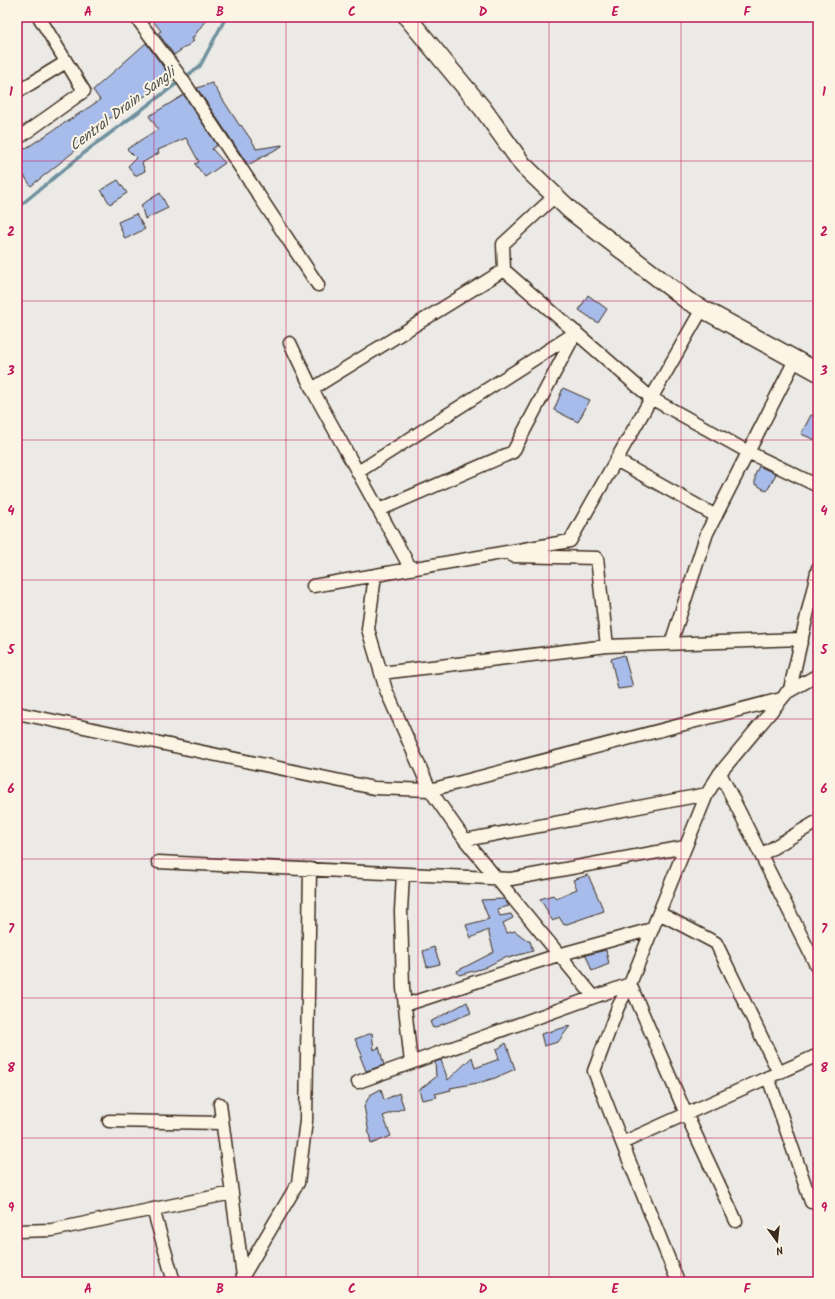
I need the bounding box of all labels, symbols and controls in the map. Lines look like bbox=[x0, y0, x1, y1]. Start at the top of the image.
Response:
text: A bbox=[84, 2, 92, 23]
text: B bbox=[216, 2, 224, 23]
text: C bbox=[348, 2, 356, 23]
text: D bbox=[479, 2, 488, 23]
text: E bbox=[611, 2, 619, 23]
text: F bbox=[743, 2, 751, 23]
water label: Central Drain Sangli bbox=[64, 60, 184, 158]
text: 1 bbox=[9, 82, 13, 103]
text: 1 bbox=[822, 82, 826, 103]
text: 2 bbox=[7, 222, 15, 243]
text: 2 bbox=[820, 222, 828, 243]
text: 3 bbox=[6, 361, 15, 382]
text: 3 bbox=[819, 361, 828, 382]
text: 4 bbox=[7, 501, 15, 522]
text: 4 bbox=[820, 501, 828, 522]
text: 5 bbox=[7, 640, 16, 661]
text: 5 bbox=[820, 640, 829, 661]
text: 6 bbox=[7, 779, 15, 800]
text: 6 bbox=[820, 779, 828, 800]
text: 7 bbox=[8, 919, 15, 940]
text: 7 bbox=[821, 919, 828, 940]
text: 8 bbox=[7, 1058, 15, 1079]
text: 8 bbox=[820, 1058, 828, 1079]
text: 9 bbox=[8, 1198, 15, 1219]
text: 9 bbox=[821, 1198, 828, 1219]
north arrow bbox=[757, 1221, 797, 1261]
text: N bbox=[774, 1240, 785, 1259]
text: A bbox=[84, 1279, 92, 1299]
text: B bbox=[216, 1279, 224, 1299]
text: C bbox=[348, 1279, 356, 1299]
text: D bbox=[479, 1279, 488, 1299]
text: E bbox=[611, 1279, 619, 1299]
text: F bbox=[743, 1279, 751, 1299]

